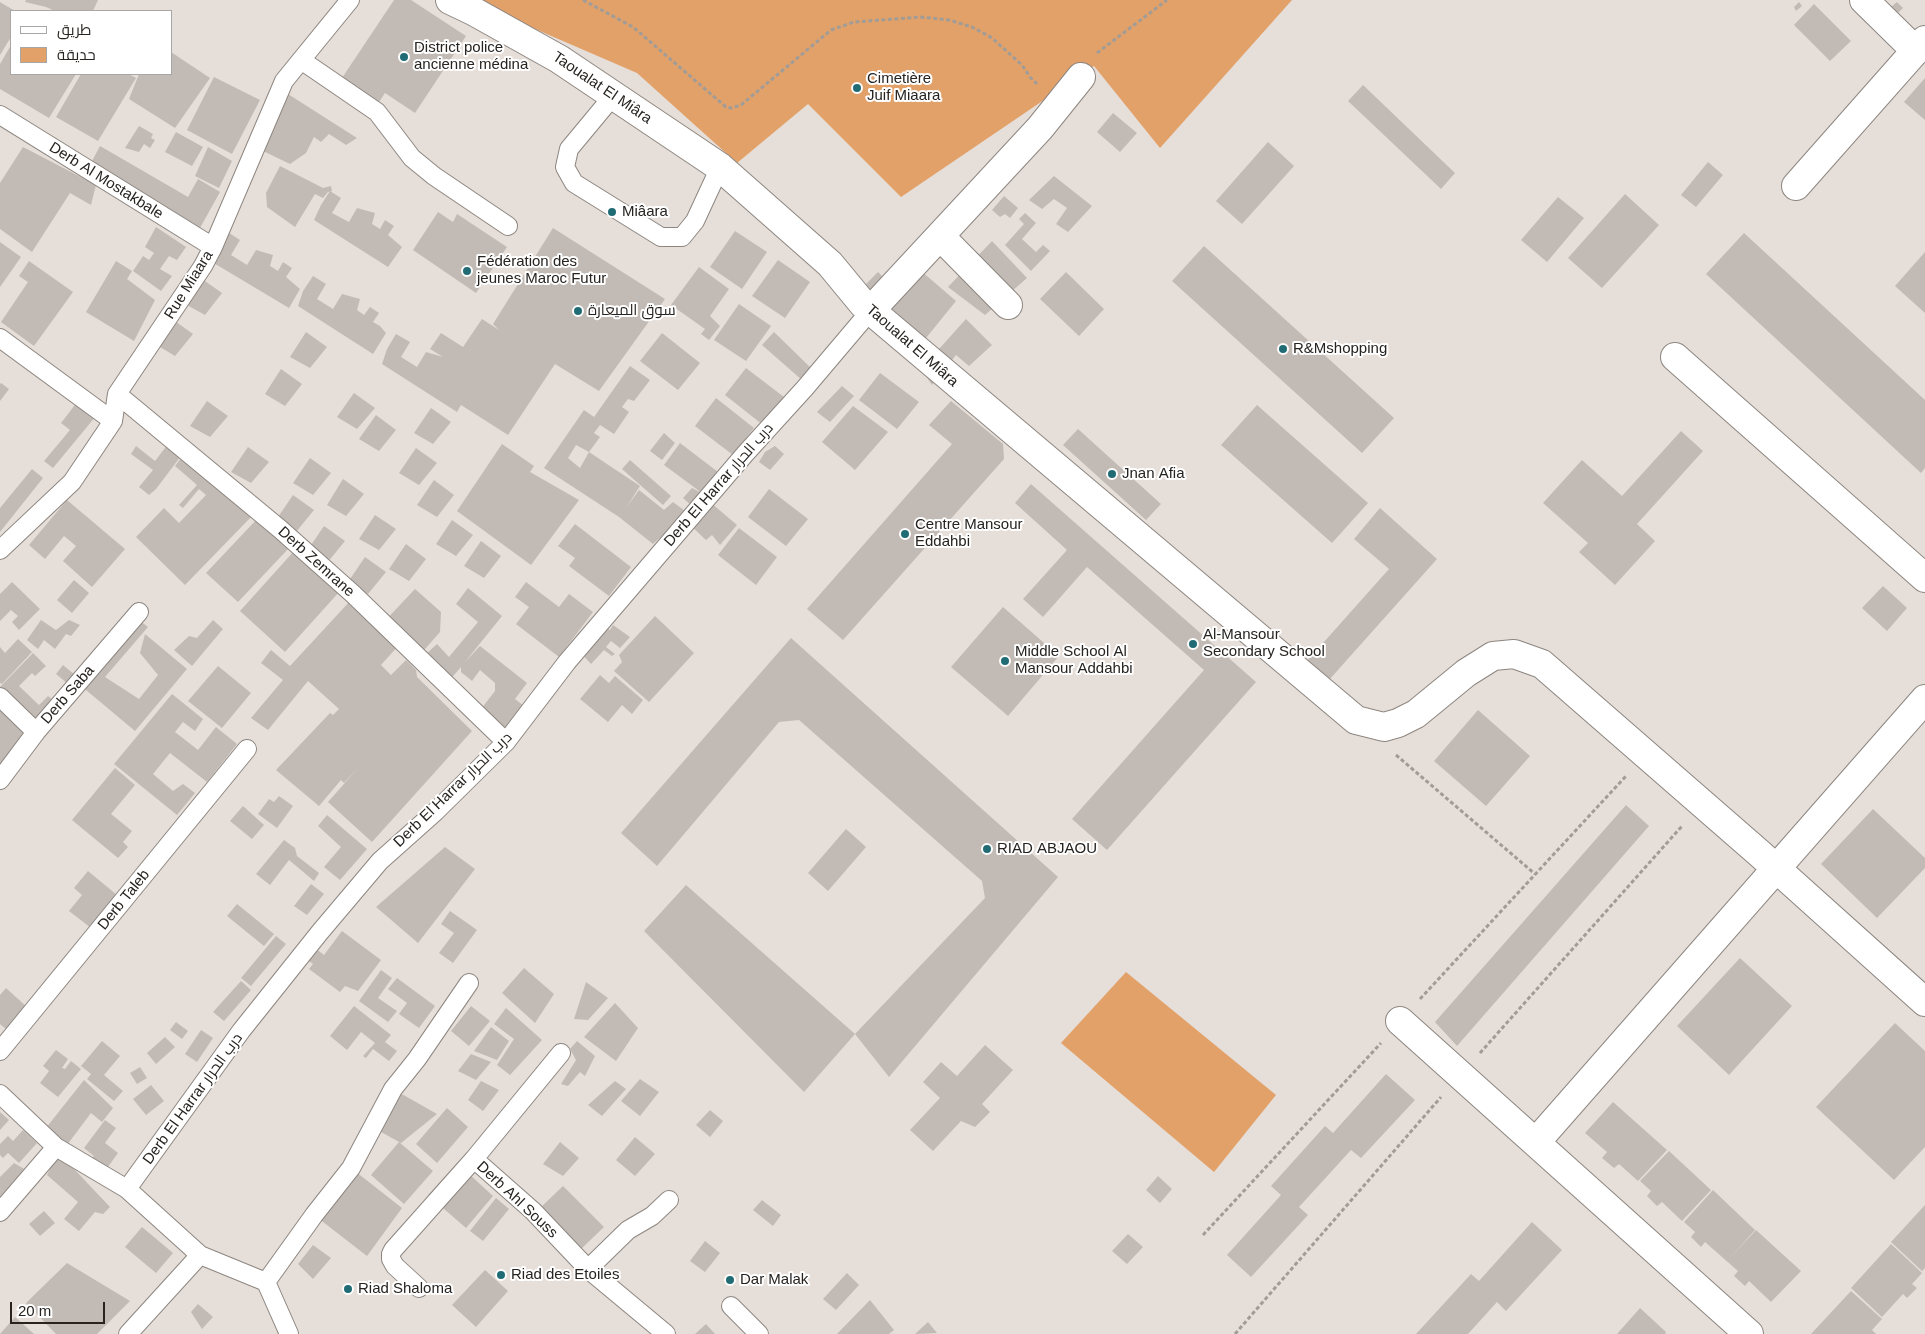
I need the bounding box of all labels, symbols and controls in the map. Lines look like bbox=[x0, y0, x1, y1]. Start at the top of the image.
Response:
legend bbox=[10, 10, 172, 75]
text: طريق bbox=[57, 21, 91, 38]
place label: District police ancienne médina bbox=[414, 39, 528, 74]
text: حديقة bbox=[57, 46, 96, 63]
street label: Taoualat El Miâra bbox=[549, 48, 655, 128]
marker: District police ancienne médina bbox=[398, 51, 410, 63]
place label: Cimetière Juif Miaara bbox=[867, 70, 940, 105]
marker: Cimetière Juif Miaara bbox=[851, 82, 863, 94]
street label: Derb Al Mostakbale bbox=[46, 139, 166, 223]
place label: Miâara bbox=[622, 203, 668, 221]
marker: Miâara bbox=[606, 206, 618, 218]
street label: Rue Miaara bbox=[161, 247, 217, 323]
place label: Fédération des jeunes Maroc Futur bbox=[477, 253, 606, 288]
marker: Fédération des jeunes Maroc Futur bbox=[461, 265, 473, 277]
street label: Taoualat El Miâra bbox=[862, 301, 962, 391]
place label: سوق الميعارة bbox=[588, 302, 676, 320]
marker: سوق الميعارة bbox=[572, 305, 584, 317]
place label: R&Mshopping bbox=[1293, 340, 1387, 358]
marker: R&Mshopping bbox=[1277, 343, 1289, 355]
street label: Derb El Harrar درب الحرار bbox=[660, 420, 778, 550]
place label: Jnan Afia bbox=[1122, 465, 1185, 483]
marker: Jnan Afia bbox=[1106, 468, 1118, 480]
place label: Centre Mansour Eddahbi bbox=[915, 516, 1023, 551]
street label: Derb Zemrane bbox=[274, 523, 358, 601]
marker: Centre Mansour Eddahbi bbox=[899, 528, 911, 540]
place label: Al-Mansour Secondary School bbox=[1203, 626, 1325, 661]
marker: Al-Mansour Secondary School bbox=[1187, 638, 1199, 650]
place label: Middle School Al Mansour Addahbi bbox=[1015, 643, 1133, 678]
marker: Middle School Al Mansour Addahbi bbox=[999, 655, 1011, 667]
street label: Derb Saba bbox=[38, 662, 98, 728]
street label: Derb El Harrar درب الحرار bbox=[390, 729, 516, 851]
place label: RIAD ABJAOU bbox=[997, 840, 1097, 858]
marker: RIAD ABJAOU bbox=[981, 843, 993, 855]
street label: Derb Taleb bbox=[94, 866, 154, 934]
street label: Derb El Harrar درب الحرار bbox=[139, 1030, 247, 1168]
street label: Derb Ahl Souss bbox=[473, 1158, 561, 1242]
place label: Riad des Etoiles bbox=[511, 1266, 619, 1284]
marker: Riad des Etoiles bbox=[495, 1269, 507, 1281]
place label: Dar Malak bbox=[740, 1271, 808, 1289]
marker: Dar Malak bbox=[724, 1274, 736, 1286]
place label: Riad Shaloma bbox=[358, 1280, 452, 1298]
marker: Riad Shaloma bbox=[342, 1283, 354, 1295]
scale bar bbox=[12, 1292, 108, 1324]
text: 20 m bbox=[18, 1302, 51, 1319]

